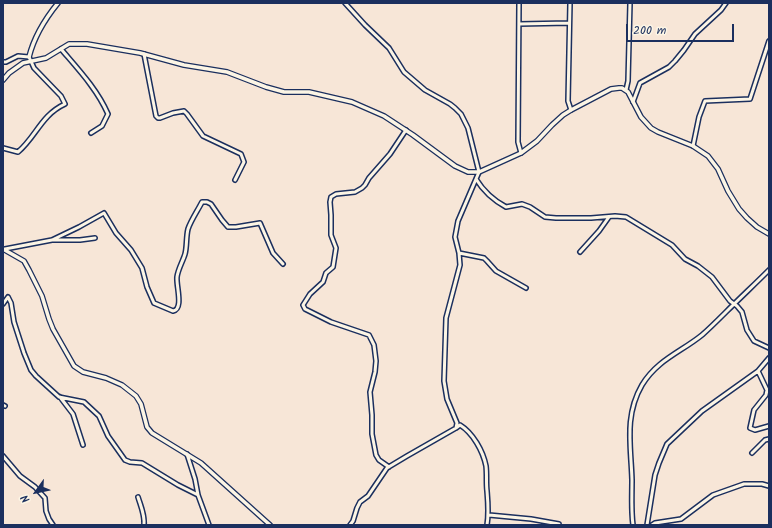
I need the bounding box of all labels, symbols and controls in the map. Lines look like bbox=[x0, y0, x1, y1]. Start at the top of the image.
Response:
scale bar bbox=[628, 16, 736, 42]
text: 200 m bbox=[633, 21, 666, 40]
north arrow bbox=[16, 472, 56, 512]
text: N bbox=[16, 491, 35, 506]

